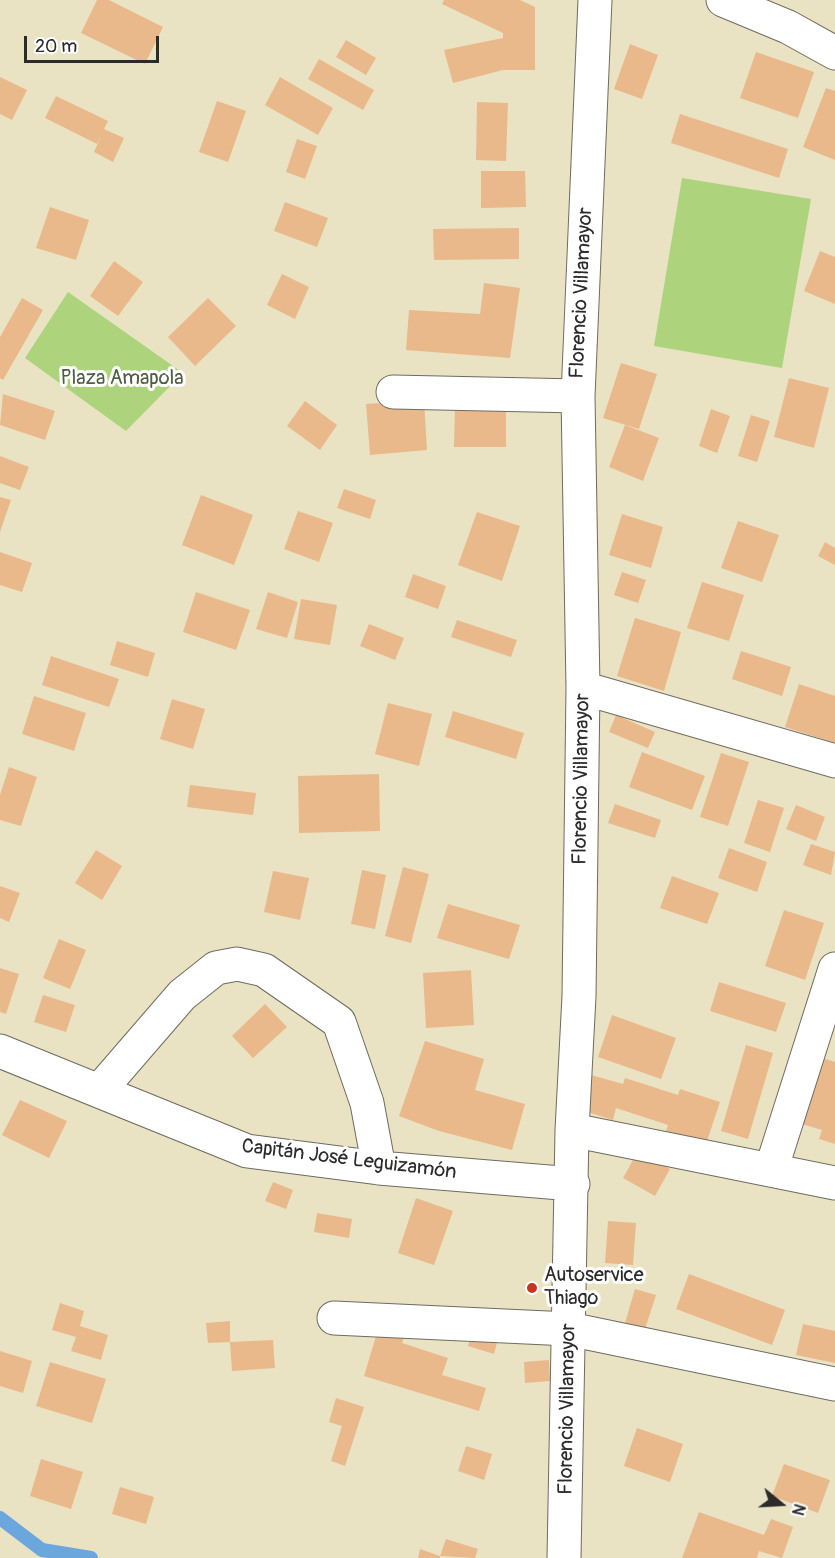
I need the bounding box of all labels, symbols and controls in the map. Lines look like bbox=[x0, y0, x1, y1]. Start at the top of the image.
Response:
scale bar bbox=[27, 24, 162, 62]
text: 20 m bbox=[35, 35, 77, 58]
street label: Florencio Villamayor bbox=[566, 207, 598, 379]
park label: Plaza Amapola bbox=[60, 367, 184, 391]
street label: Florencio Villamayor bbox=[569, 693, 595, 865]
street label: Capitán José Leguizamón bbox=[240, 1135, 458, 1185]
place label: Autoservice Thiago bbox=[544, 1264, 644, 1311]
marker: Autoservice Thiago bbox=[525, 1281, 539, 1295]
street label: Florencio Villamayor bbox=[555, 1323, 581, 1495]
north arrow bbox=[751, 1474, 811, 1534]
text: N bbox=[787, 1501, 809, 1518]

